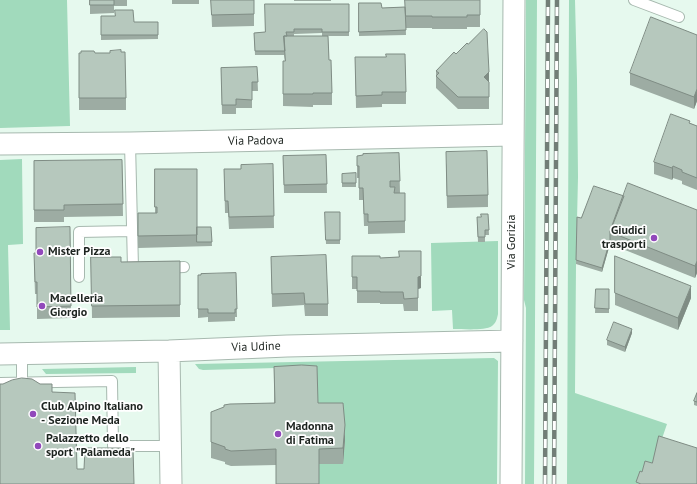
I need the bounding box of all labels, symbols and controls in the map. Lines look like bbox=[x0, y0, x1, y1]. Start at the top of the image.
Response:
street label: Via Padova bbox=[228, 133, 284, 149]
street label: Via Gorizia bbox=[505, 215, 519, 269]
place label: Giudici trasporti bbox=[602, 224, 646, 252]
marker: Giudici trasporti bbox=[649, 233, 659, 243]
place label: Mister Pizza bbox=[48, 245, 110, 259]
marker: Mister Pizza bbox=[35, 247, 45, 257]
place label: Macelleria Giorgio bbox=[50, 292, 103, 320]
marker: Macelleria Giorgio bbox=[37, 301, 47, 311]
street label: Via Udine bbox=[231, 339, 281, 355]
place label: Club Alpino Italiano - Sezione Meda bbox=[41, 400, 143, 428]
marker: Club Alpino Italiano - Sezione Meda bbox=[28, 409, 38, 419]
place label: Madonna di Fatima bbox=[286, 420, 334, 448]
marker: Madonna di Fatima bbox=[273, 429, 283, 439]
place label: Palazzetto dello sport "Palameda" bbox=[46, 432, 135, 460]
marker: Palazzetto dello sport "Palameda" bbox=[33, 441, 43, 451]

